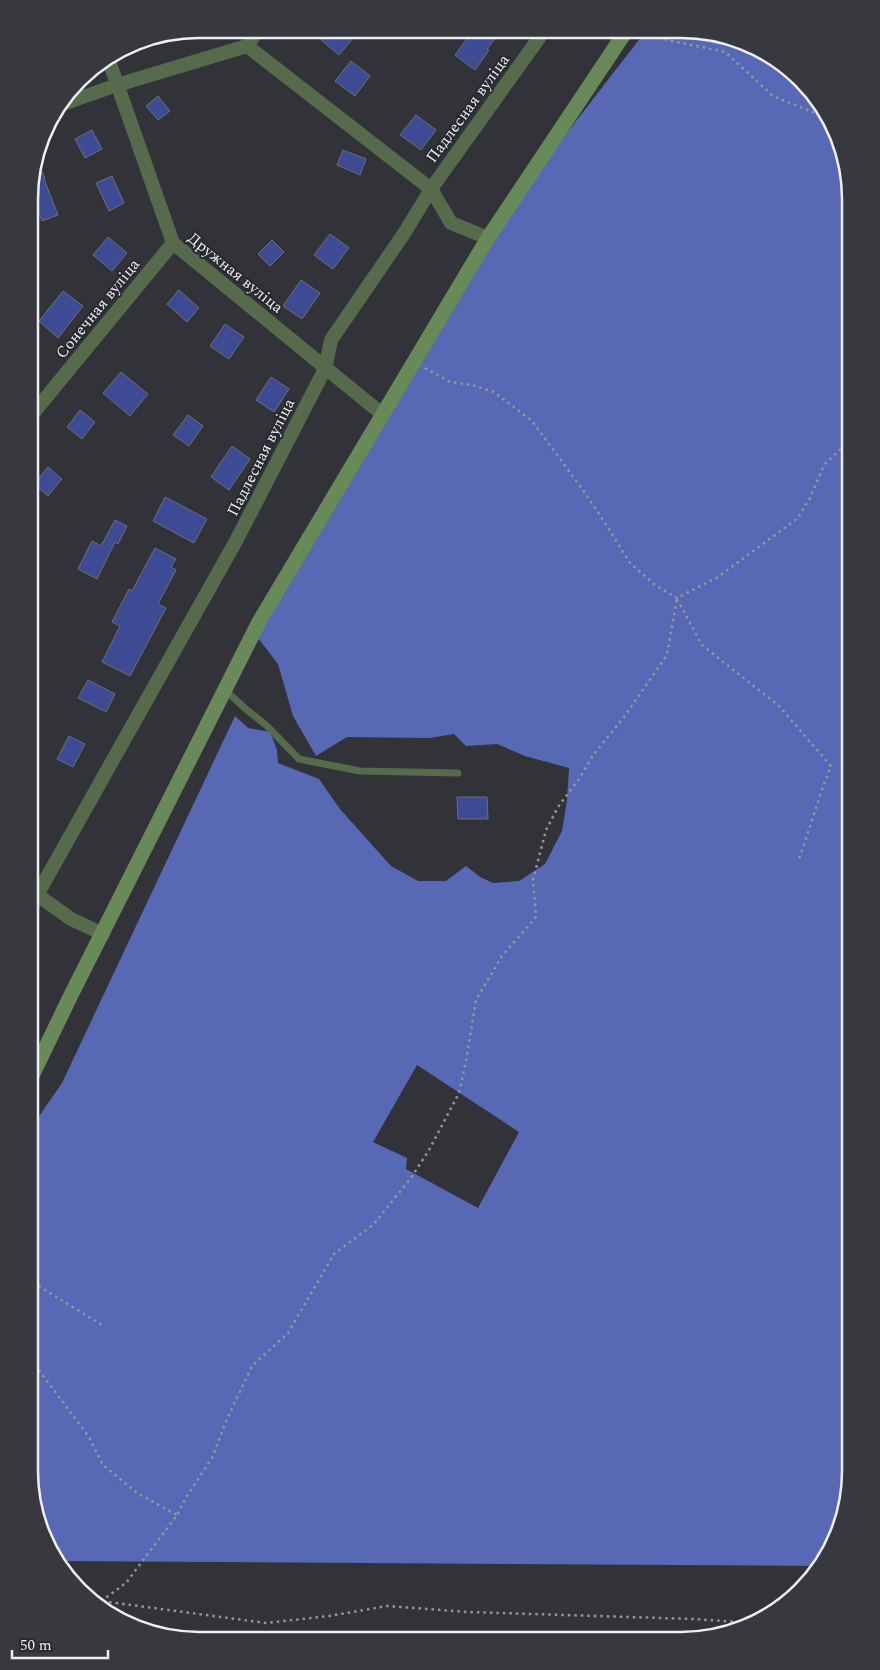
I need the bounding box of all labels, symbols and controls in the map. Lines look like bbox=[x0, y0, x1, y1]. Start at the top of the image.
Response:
street label: Падлесная вуліца bbox=[420, 49, 516, 168]
street label: Дружная вуліца bbox=[182, 227, 289, 319]
street label: Сонечная вуліца bbox=[50, 253, 146, 364]
street label: Падлесная вуліца bbox=[221, 394, 301, 521]
scale bar bbox=[12, 1628, 109, 1660]
text: 50 m bbox=[20, 1634, 52, 1657]

